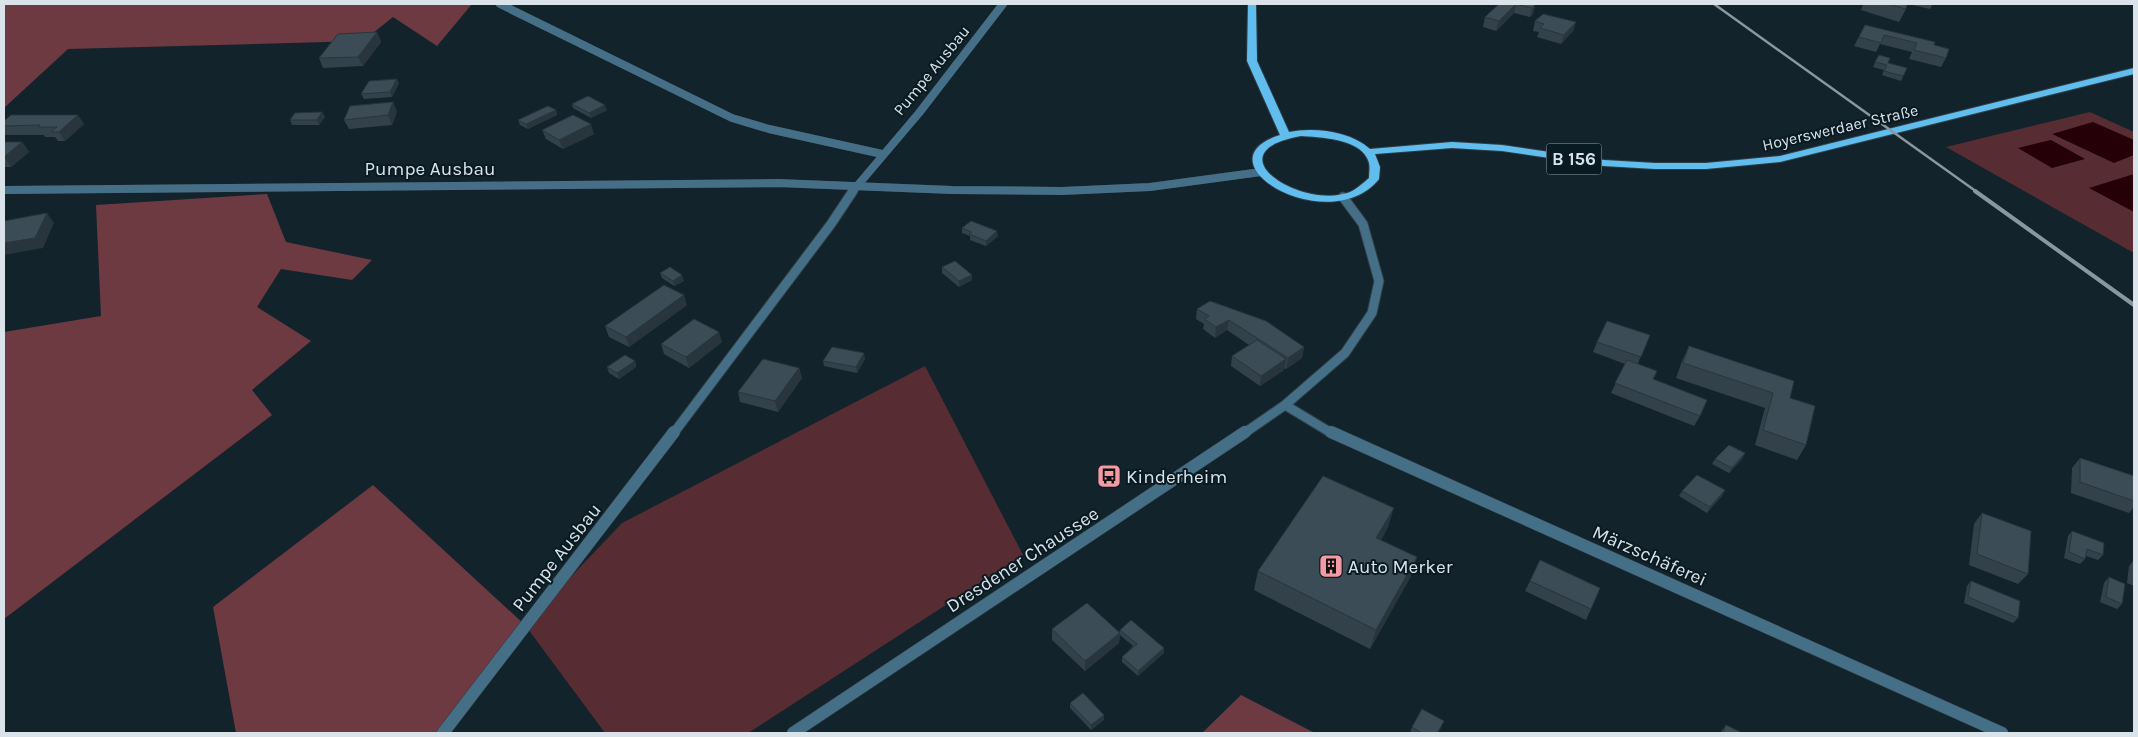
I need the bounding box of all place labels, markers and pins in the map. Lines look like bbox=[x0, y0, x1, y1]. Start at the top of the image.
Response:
bus stop icon: Kinderheim bbox=[1096, 463, 1122, 489]
place label: Kinderheim bbox=[1126, 466, 1227, 488]
building icon: Auto Merker bbox=[1318, 553, 1344, 579]
place label: Auto Merker bbox=[1348, 556, 1453, 578]

